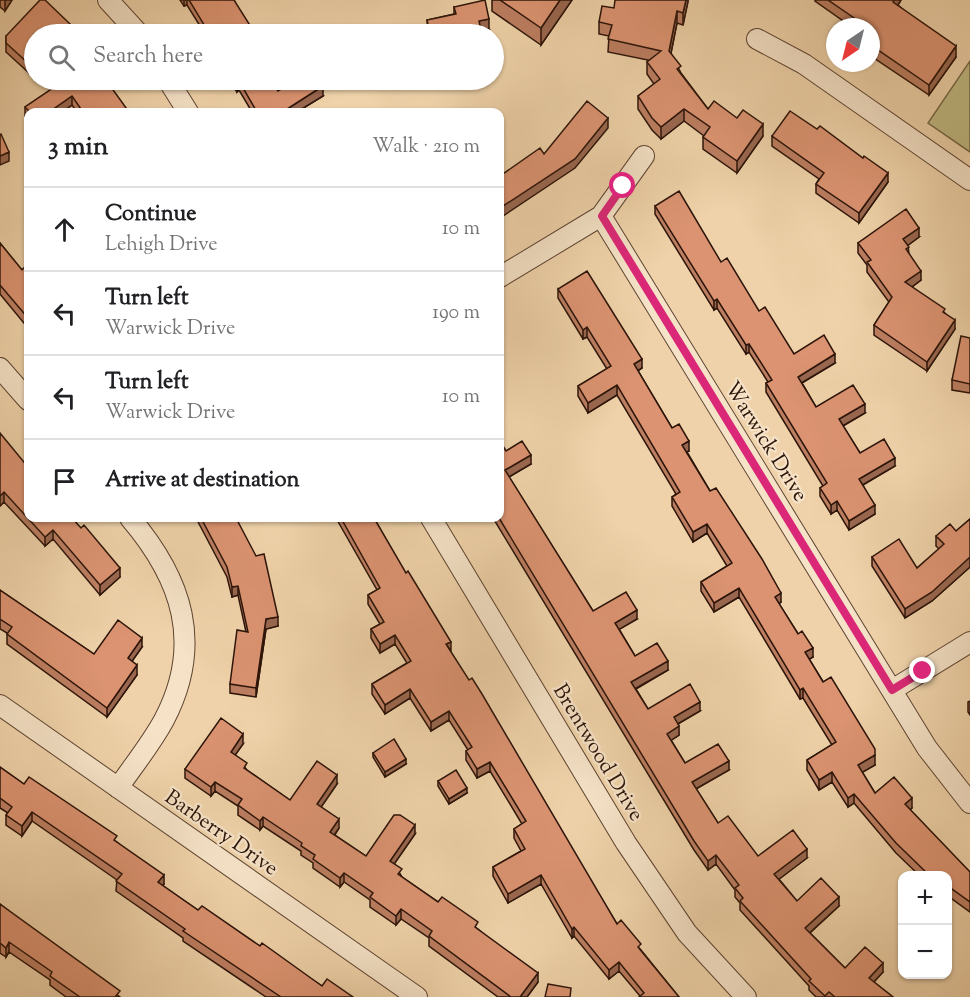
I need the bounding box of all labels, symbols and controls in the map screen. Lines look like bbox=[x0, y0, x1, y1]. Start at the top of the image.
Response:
north arrow bbox=[826, 18, 880, 72]
search box bbox=[24, 24, 504, 90]
icon: search bbox=[45, 41, 78, 74]
text: Search here bbox=[93, 41, 203, 73]
text: 3 min bbox=[48, 129, 108, 166]
text: Walk · 210 m bbox=[372, 133, 480, 162]
route start bbox=[609, 172, 635, 198]
text: Continue bbox=[105, 199, 196, 231]
icon: ahead bbox=[48, 213, 81, 246]
text: 10 m bbox=[442, 215, 480, 244]
text: Lehigh Drive bbox=[105, 231, 217, 260]
text: Turn left bbox=[105, 283, 188, 315]
icon: left bbox=[48, 297, 81, 330]
text: 190 m bbox=[432, 299, 480, 328]
text: Warwick Drive bbox=[105, 315, 235, 344]
text: Turn left bbox=[105, 367, 188, 399]
street label: Warwick Drive bbox=[716, 376, 814, 508]
icon: left bbox=[48, 381, 81, 414]
text: 10 m bbox=[442, 383, 480, 412]
text: Warwick Drive bbox=[105, 399, 235, 428]
icon: arrive bbox=[48, 465, 81, 498]
text: Arrive at destination bbox=[105, 465, 300, 497]
route end bbox=[909, 657, 935, 683]
street label: Brentwood Drive bbox=[544, 679, 650, 827]
street label: Barberry Drive bbox=[158, 783, 284, 884]
map controls bbox=[898, 871, 952, 979]
button: + bbox=[898, 871, 952, 925]
button: − bbox=[898, 925, 952, 979]

